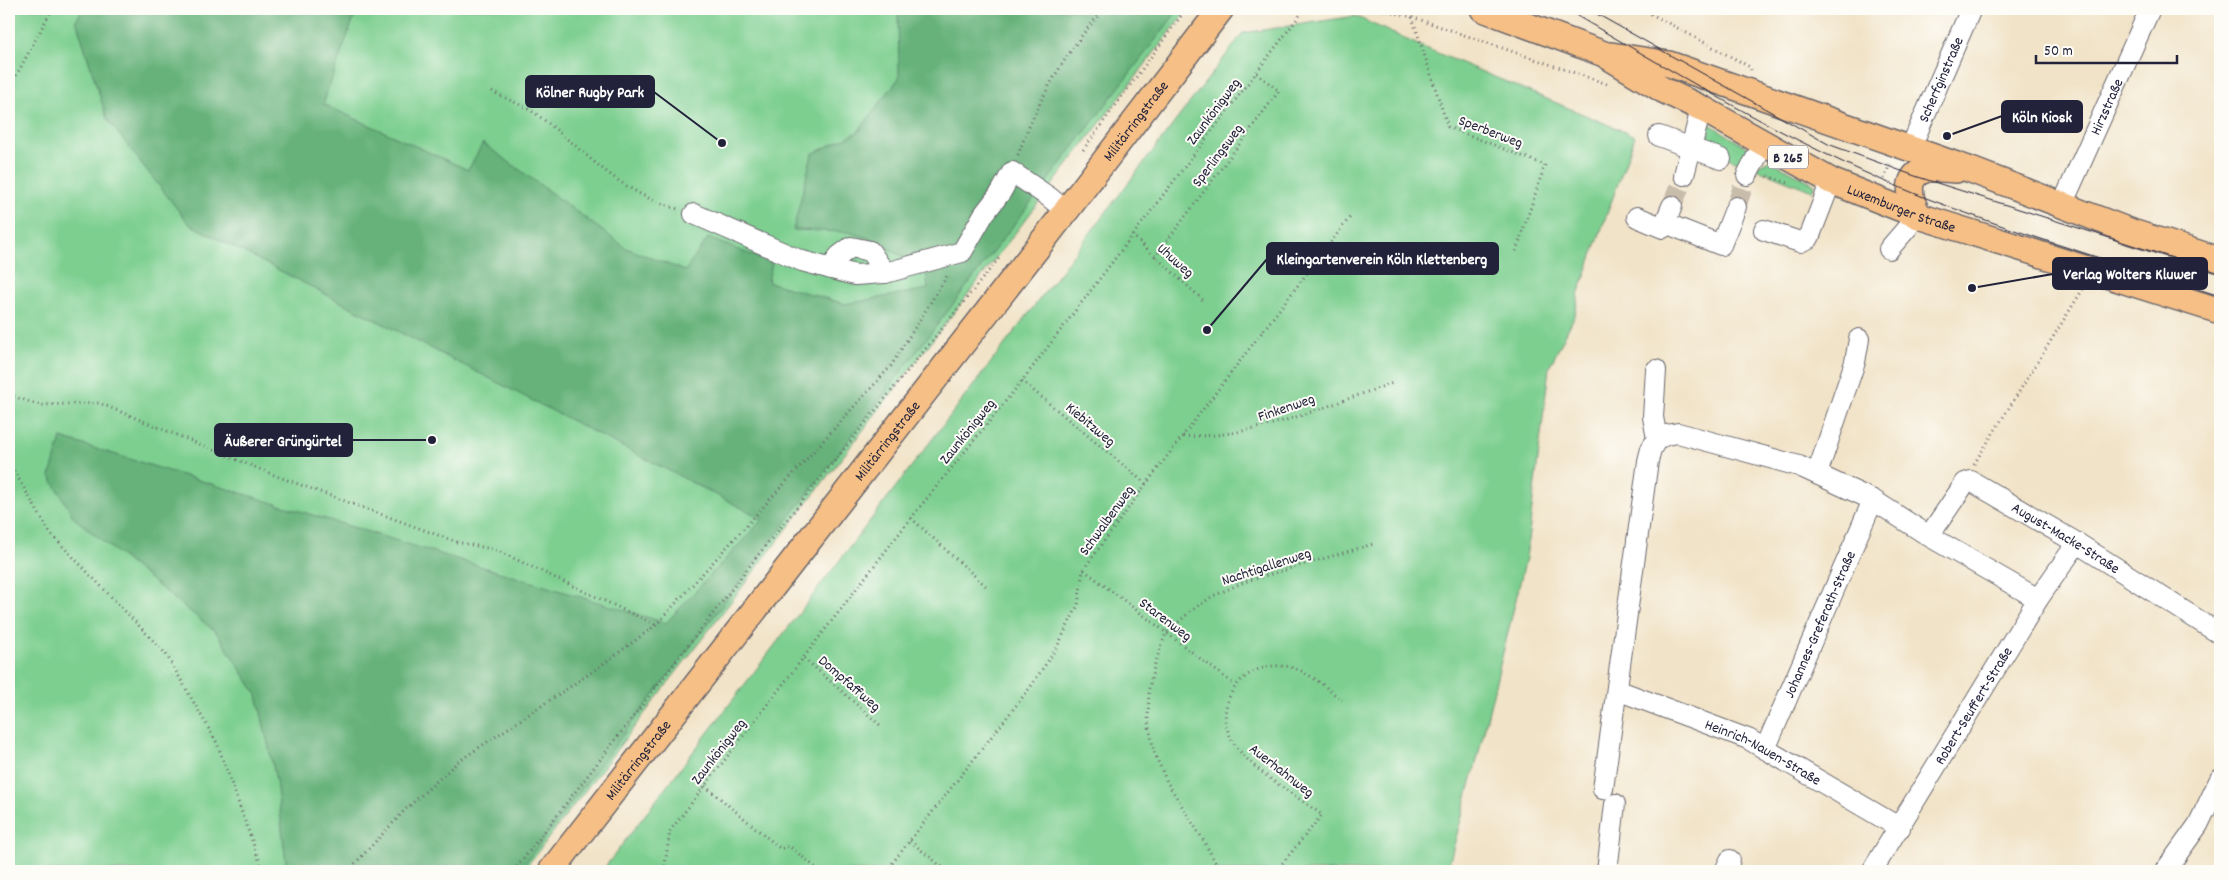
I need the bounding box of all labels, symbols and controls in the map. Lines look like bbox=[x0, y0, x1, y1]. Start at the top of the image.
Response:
scale bar bbox=[2036, 32, 2178, 64]
street label: Scherfginstraße bbox=[1914, 33, 1971, 126]
text: 50 m bbox=[2044, 41, 2073, 63]
street label: Zaunkönigweg bbox=[1182, 74, 1247, 150]
street label: Hirzstraße bbox=[2086, 75, 2131, 139]
callout: Kölner Rugby Park bbox=[526, 76, 654, 107]
street label: Militärringstraße bbox=[1099, 77, 1175, 167]
text: Kölner Rugby Park bbox=[536, 82, 645, 105]
callout: Köln Kiosk bbox=[2002, 101, 2082, 132]
text: Köln Kiosk bbox=[2012, 107, 2072, 130]
street label: Sperberweg bbox=[1455, 111, 1526, 155]
street label: Sperlingsweg bbox=[1187, 120, 1250, 193]
road number: B 265 bbox=[1768, 146, 1808, 168]
street label: Luxemburger Straße bbox=[1843, 179, 1958, 240]
street label: Uhuweg bbox=[1151, 239, 1198, 284]
callout: Kleingartenverein Köln Klettenberg bbox=[1267, 243, 1498, 274]
text: Kleingartenverein Köln Klettenberg bbox=[1277, 249, 1487, 272]
callout: Verlag Wolters Kluwer bbox=[2053, 258, 2207, 289]
text: Verlag Wolters Kluwer bbox=[2063, 264, 2198, 287]
street label: Finkenweg bbox=[1255, 389, 1318, 429]
street label: Zaunkönigweg bbox=[935, 395, 1002, 470]
street label: Militärringstraße bbox=[850, 397, 927, 487]
street label: Kiebitzweg bbox=[1060, 398, 1120, 453]
callout: Äußerer Grüngürtel bbox=[215, 424, 352, 456]
text: Äußerer Grüngürtel bbox=[224, 431, 342, 454]
street label: Schwalbenweg bbox=[1074, 481, 1141, 561]
street label: August-Macke-Straße bbox=[2007, 498, 2124, 581]
street label: Nachtigallenweg bbox=[1219, 543, 1314, 593]
street label: Johannes-Greferath-Straße bbox=[1780, 547, 1863, 702]
street label: Starenweg bbox=[1134, 593, 1196, 648]
street label: Robert-Seuffert-Straße bbox=[1930, 643, 2019, 770]
street label: Dompfaffweg bbox=[812, 651, 885, 718]
street label: Zaunkönigweg bbox=[687, 714, 753, 790]
street label: Heinrich-Nauen-Straße bbox=[1701, 715, 1825, 793]
street label: Militärringstraße bbox=[601, 716, 678, 806]
street label: Auerhahnweg bbox=[1244, 739, 1318, 804]

